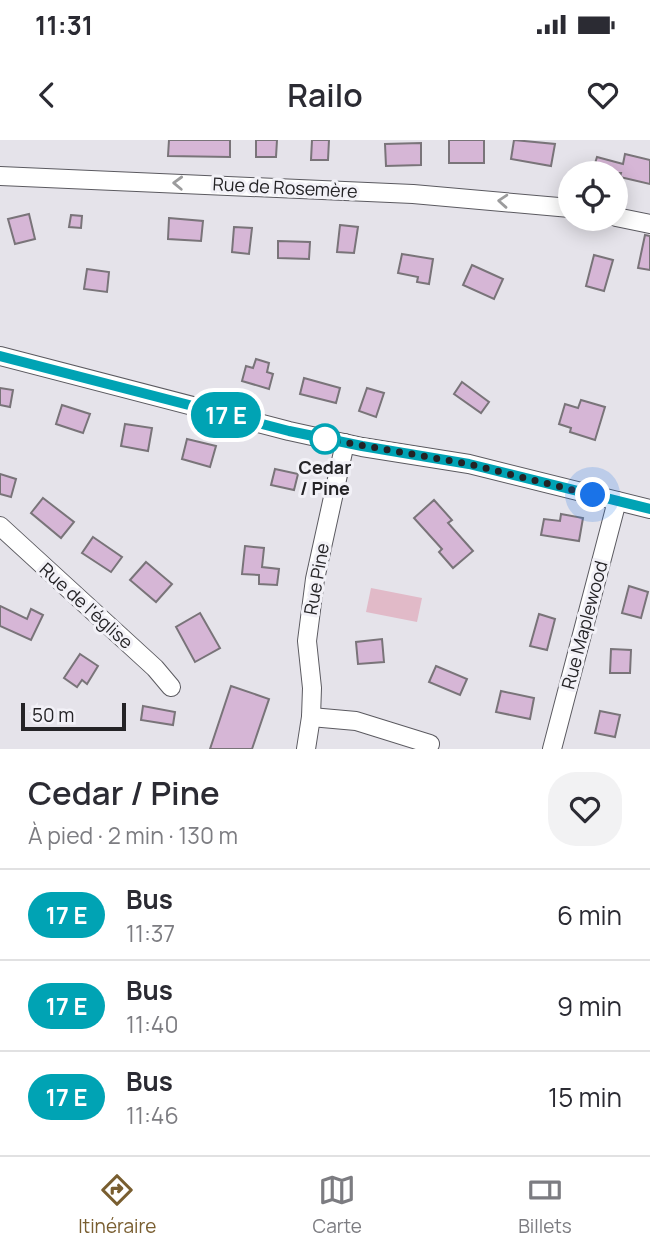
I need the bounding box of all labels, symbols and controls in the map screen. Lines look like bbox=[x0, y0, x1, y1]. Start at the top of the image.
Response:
text: 11:31 bbox=[35, 7, 93, 43]
text: Railo bbox=[287, 73, 363, 117]
icon: back bbox=[28, 76, 66, 114]
icon: heart bbox=[584, 76, 622, 114]
map controls bbox=[558, 161, 628, 231]
button: locate bbox=[558, 161, 628, 231]
street label: Rue de Rosemère bbox=[212, 171, 358, 203]
one-way arrow bbox=[172, 176, 183, 191]
one-way arrow bbox=[497, 193, 508, 208]
line badge: 17 E bbox=[177, 392, 275, 438]
text: 17 E bbox=[205, 398, 247, 431]
marker: Cedar / Pine bbox=[310, 424, 340, 454]
place label: Cedar / Pine bbox=[299, 455, 351, 500]
your location bbox=[575, 477, 610, 512]
street label: Rue Pine bbox=[298, 541, 334, 617]
street label: Rue de l'église bbox=[35, 557, 139, 654]
street label: Rue Maplewood bbox=[555, 558, 613, 691]
scale bar bbox=[21, 700, 126, 732]
text: 50 m bbox=[32, 702, 74, 728]
text: Cedar / Pine bbox=[28, 770, 220, 815]
button: heart bbox=[548, 772, 622, 846]
text: À pied · 2 min · 130 m bbox=[28, 819, 238, 851]
text: Bus bbox=[126, 881, 173, 917]
text: 6 min bbox=[557, 897, 622, 933]
text: 17 E bbox=[45, 898, 88, 931]
text: 11:37 bbox=[126, 917, 175, 949]
text: Bus bbox=[126, 972, 173, 1008]
text: 9 min bbox=[557, 988, 622, 1024]
text: 17 E bbox=[45, 989, 88, 1022]
text: 11:40 bbox=[126, 1008, 178, 1040]
text: Bus bbox=[126, 1063, 173, 1099]
text: 15 min bbox=[548, 1079, 622, 1115]
text: 17 E bbox=[45, 1080, 88, 1113]
text: 11:46 bbox=[126, 1099, 179, 1131]
tab: Itinéraire bbox=[78, 1171, 156, 1239]
tab: Carte bbox=[313, 1171, 362, 1239]
tab: Billets bbox=[518, 1171, 572, 1239]

